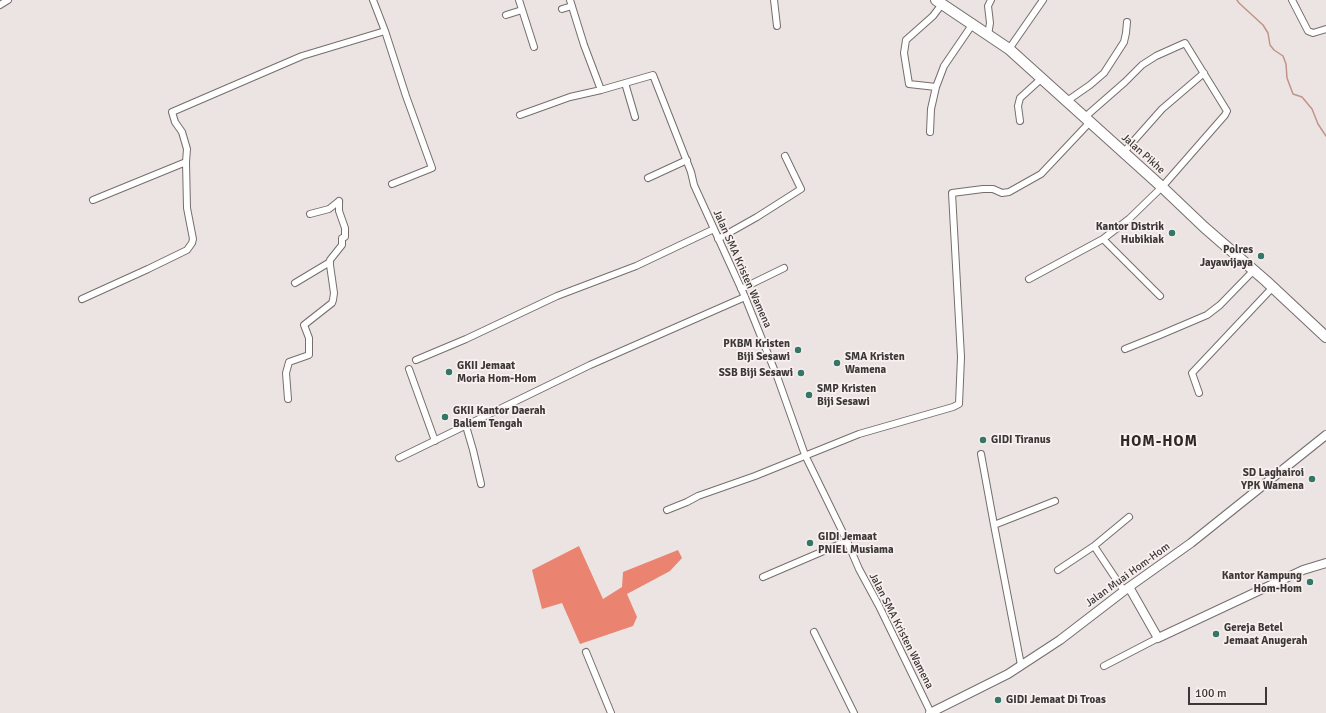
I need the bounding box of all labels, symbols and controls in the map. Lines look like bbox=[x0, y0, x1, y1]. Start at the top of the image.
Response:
street label: Jalan Pikhe bbox=[1119, 131, 1167, 177]
street label: Jalan SMA Kristen Wamena bbox=[710, 208, 774, 330]
place label: Kantor Distrik Hubikiak bbox=[1096, 220, 1164, 246]
marker: Kantor Distrik Hubikiak bbox=[1167, 228, 1177, 238]
place label: Polres Jayawijaya bbox=[1200, 243, 1253, 269]
marker: Polres Jayawijaya bbox=[1256, 251, 1266, 261]
place label: PKBM Kristen Biji Sesawi bbox=[723, 337, 790, 363]
marker: PKBM Kristen Biji Sesawi bbox=[793, 345, 803, 355]
place label: SMA Kristen Wamena bbox=[845, 350, 905, 376]
marker: SMA Kristen Wamena bbox=[832, 358, 842, 368]
place label: GKII Jemaat Moria Hom-Hom bbox=[457, 359, 536, 385]
place label: SSB Biji Sesawi bbox=[719, 366, 793, 380]
marker: GKII Jemaat Moria Hom-Hom bbox=[444, 367, 454, 377]
marker: SSB Biji Sesawi bbox=[796, 368, 806, 378]
place label: SMP Kristen Biji Sesawi bbox=[817, 382, 876, 408]
marker: SMP Kristen Biji Sesawi bbox=[804, 390, 814, 400]
place label: GKII Kantor Daerah Baliem Tengah bbox=[453, 404, 546, 430]
marker: GKII Kantor Daerah Baliem Tengah bbox=[440, 412, 450, 422]
place label: GIDI Tiranus bbox=[991, 433, 1051, 447]
district label: HOM-HOM bbox=[1120, 433, 1198, 451]
marker: GIDI Tiranus bbox=[978, 435, 988, 445]
place label: SD Laghairoi YPK Wamena bbox=[1241, 466, 1304, 492]
marker: SD Laghairoi YPK Wamena bbox=[1307, 474, 1317, 484]
place label: GIDI Jemaat PNIEL Musiama bbox=[818, 530, 894, 556]
marker: GIDI Jemaat PNIEL Musiama bbox=[805, 538, 815, 548]
street label: Jalan Muai Hom-Hom bbox=[1083, 540, 1173, 610]
place label: Kantor Kampung Hom-Hom bbox=[1222, 569, 1302, 595]
street label: Jalan SMA Kristen Wamena bbox=[866, 571, 936, 691]
marker: Kantor Kampung Hom-Hom bbox=[1305, 577, 1315, 587]
place label: Gereja Betel Jemaat Anugerah bbox=[1224, 621, 1308, 647]
marker: Gereja Betel Jemaat Anugerah bbox=[1211, 629, 1221, 639]
scale bar bbox=[1190, 679, 1269, 705]
text: 100 m bbox=[1195, 686, 1227, 701]
place label: GIDI Jemaat Di Troas bbox=[1006, 693, 1106, 707]
marker: GIDI Jemaat Di Troas bbox=[993, 695, 1003, 705]

